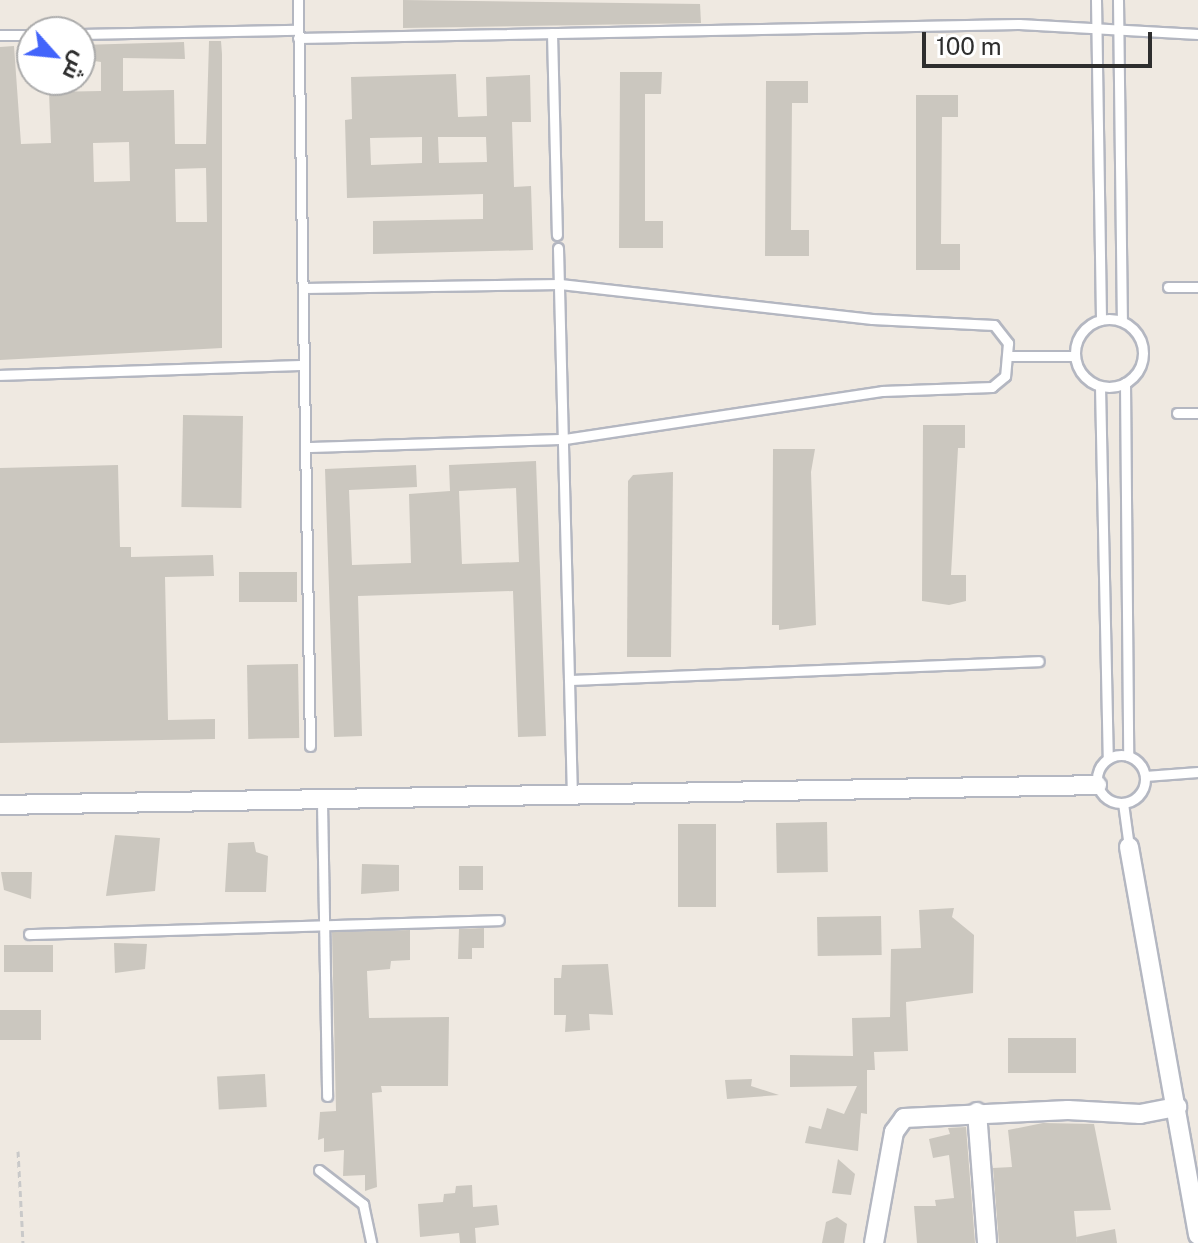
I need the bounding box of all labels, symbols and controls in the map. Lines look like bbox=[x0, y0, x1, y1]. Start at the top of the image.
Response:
north arrow bbox=[16, 16, 96, 96]
scale bar bbox=[926, 16, 1156, 66]
text: 100 m bbox=[936, 32, 1002, 60]
text: ش bbox=[58, 48, 94, 84]

